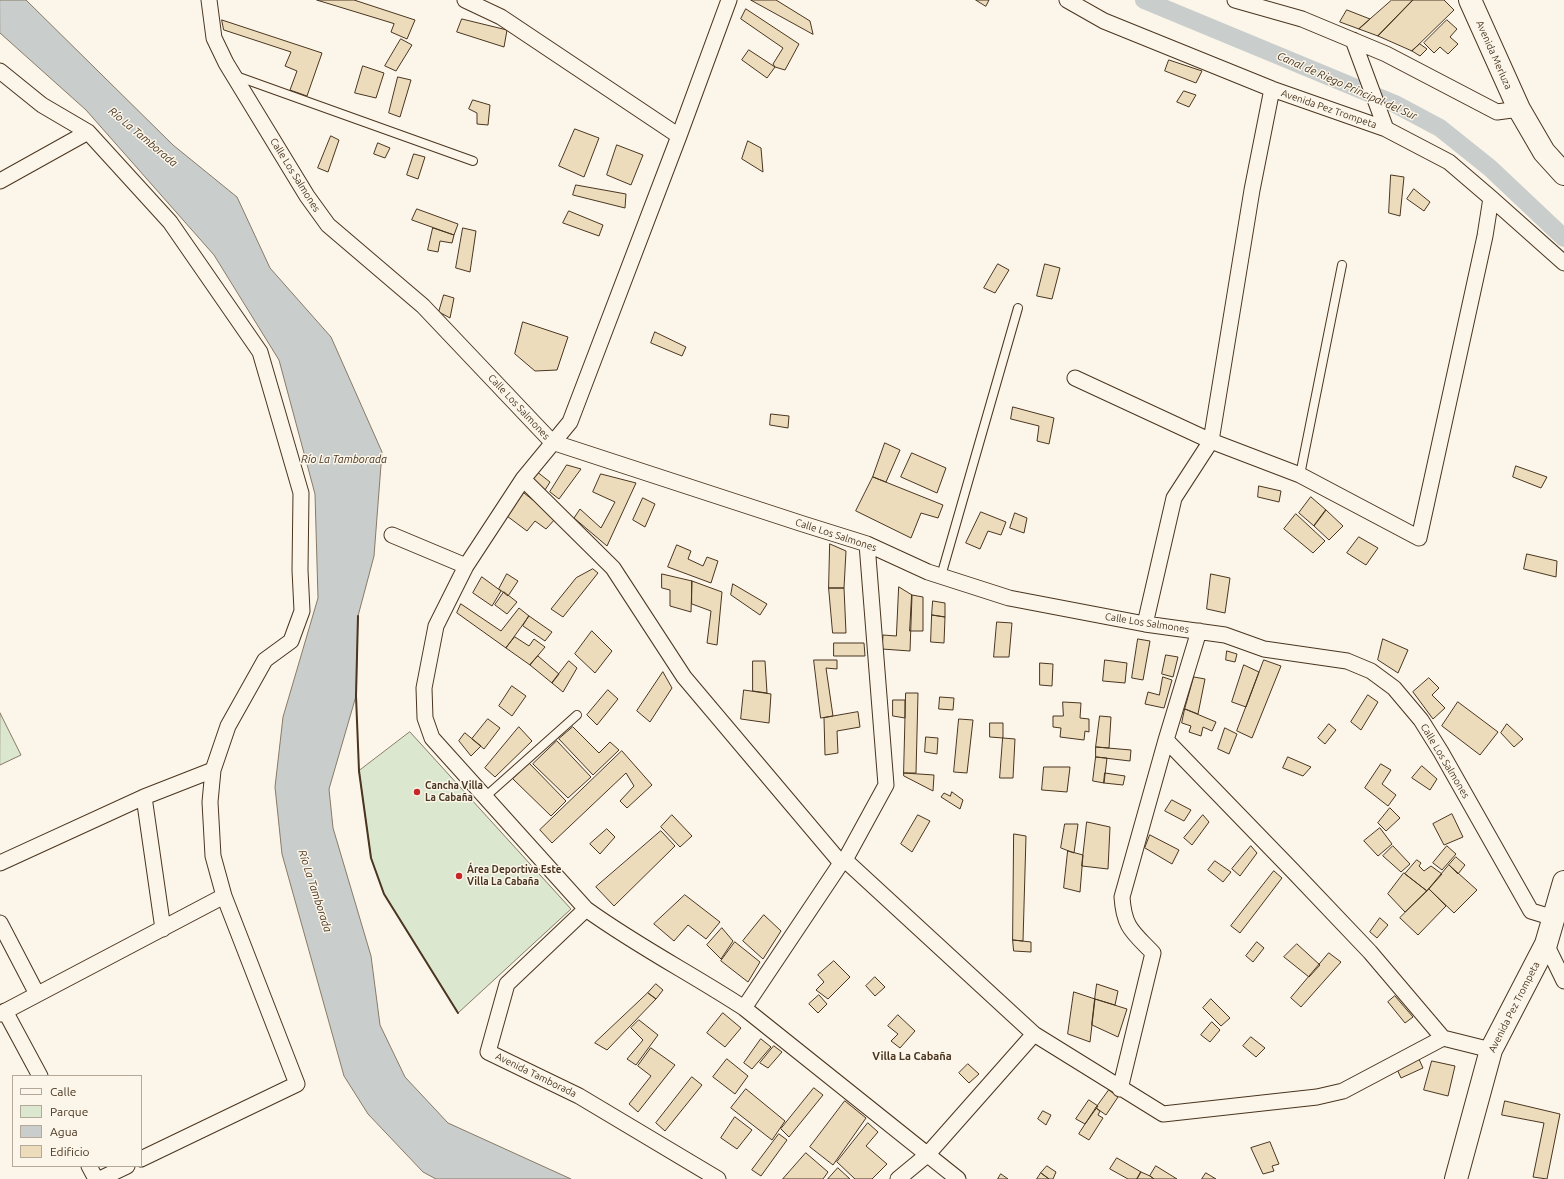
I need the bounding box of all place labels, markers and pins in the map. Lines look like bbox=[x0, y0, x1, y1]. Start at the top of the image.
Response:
place label: Cancha Villa La Cabaña bbox=[425, 780, 483, 804]
marker: Cancha Villa La Cabaña bbox=[412, 787, 422, 797]
place label: Área Deportiva Este Villa La Cabaña bbox=[467, 864, 561, 888]
marker: Área Deportiva Este Villa La Cabaña bbox=[454, 871, 464, 881]

